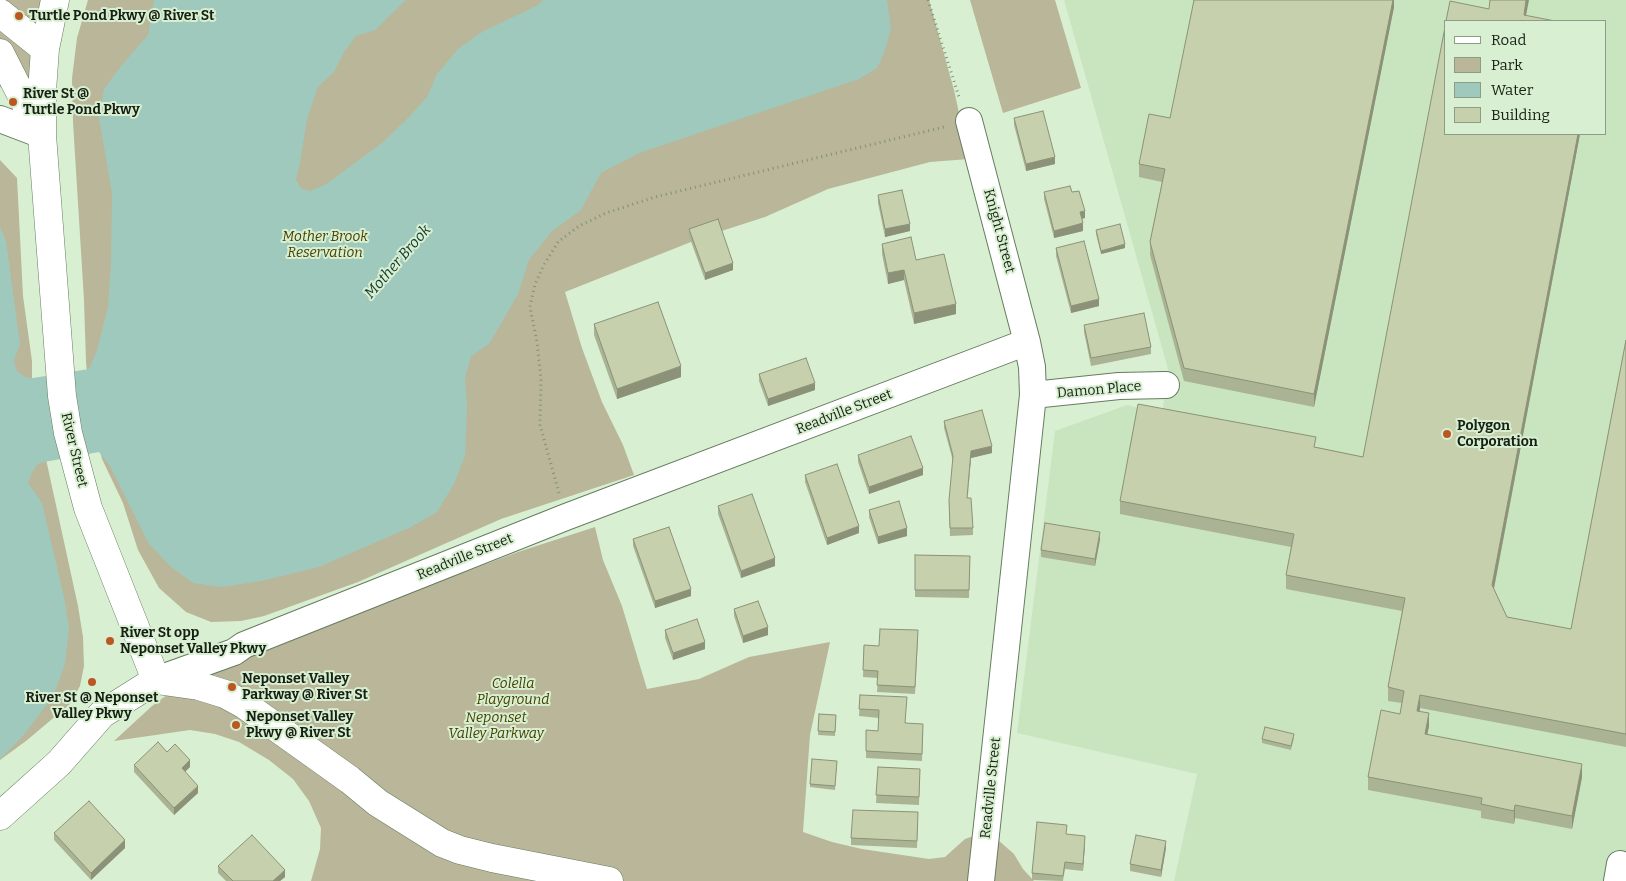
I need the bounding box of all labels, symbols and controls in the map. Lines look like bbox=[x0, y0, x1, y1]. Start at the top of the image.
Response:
place label: Turtle Pond Pkwy @ River St bbox=[29, 8, 214, 24]
marker: Turtle Pond Pkwy @ River St bbox=[13, 10, 25, 22]
legend bbox=[1444, 20, 1606, 135]
text: Road bbox=[1491, 31, 1526, 49]
text: Park bbox=[1491, 56, 1523, 74]
text: Water bbox=[1491, 81, 1533, 99]
place label: River St @ Turtle Pond Pkwy bbox=[23, 86, 140, 118]
marker: River St @ Turtle Pond Pkwy bbox=[7, 96, 19, 108]
text: Building bbox=[1491, 106, 1550, 124]
street label: Knight Street bbox=[980, 187, 1018, 275]
water label: Mother Brook bbox=[361, 222, 435, 302]
park label: Mother Brook Reservation bbox=[282, 229, 368, 262]
street label: Damon Place bbox=[1056, 378, 1142, 402]
street label: Readville Street bbox=[793, 386, 895, 438]
street label: River Street bbox=[57, 411, 91, 489]
place label: Polygon Corporation bbox=[1457, 418, 1538, 451]
marker: Polygon Corporation bbox=[1441, 428, 1453, 440]
street label: Readville Street bbox=[415, 530, 515, 584]
place label: River St opp Neponset Valley Pkwy bbox=[120, 625, 266, 658]
marker: River St opp Neponset Valley Pkwy bbox=[104, 635, 116, 647]
place label: Neponset Valley Parkway @ River St bbox=[242, 671, 368, 704]
marker: River St @ Neponset Valley Pkwy bbox=[86, 676, 98, 688]
park label: Colella Playground bbox=[477, 676, 549, 709]
marker: Neponset Valley Parkway @ River St bbox=[226, 681, 238, 693]
place label: River St @ Neponset Valley Pkwy bbox=[26, 690, 158, 722]
place label: Neponset Valley Pkwy @ River St bbox=[246, 709, 353, 742]
park label: Neponset Valley Parkway bbox=[448, 710, 544, 742]
marker: Neponset Valley Pkwy @ River St bbox=[230, 719, 242, 731]
street label: Readville Street bbox=[977, 737, 1005, 839]

